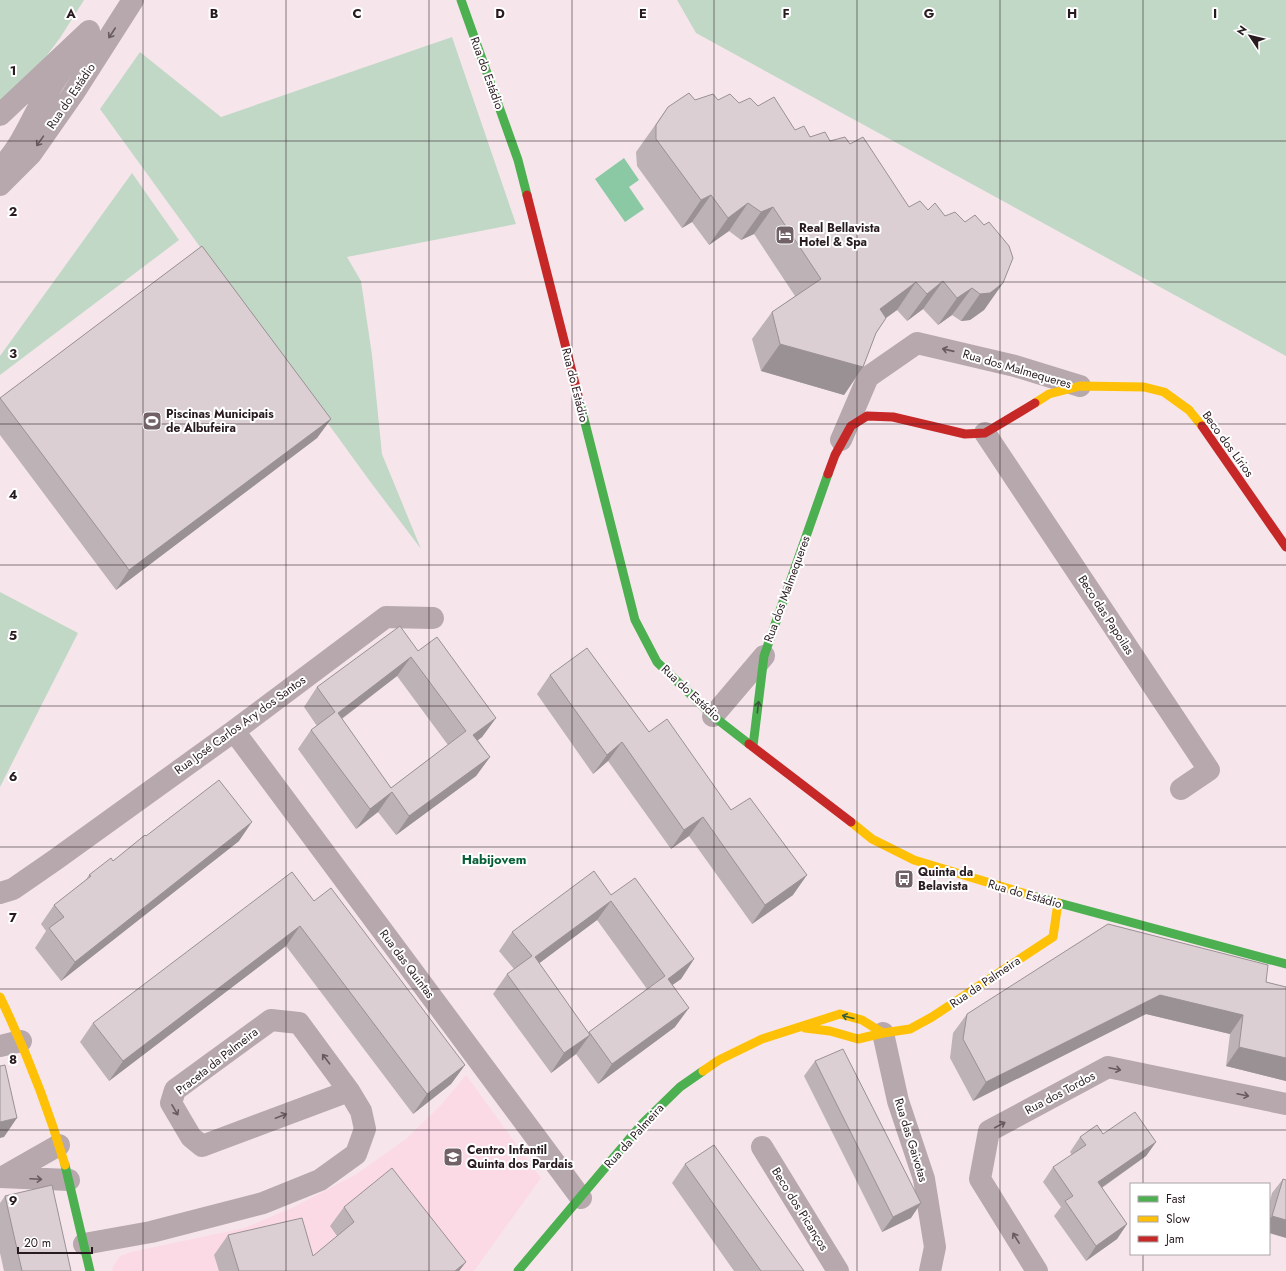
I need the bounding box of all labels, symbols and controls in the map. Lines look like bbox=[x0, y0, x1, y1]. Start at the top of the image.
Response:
text: A bbox=[65, 4, 76, 23]
text: B bbox=[210, 4, 219, 23]
text: C bbox=[352, 4, 362, 23]
text: D bbox=[495, 4, 505, 23]
text: E bbox=[639, 4, 647, 23]
text: F bbox=[782, 4, 790, 23]
text: G bbox=[924, 4, 935, 23]
text: H bbox=[1067, 4, 1077, 23]
text: I bbox=[1213, 4, 1217, 23]
north arrow bbox=[1230, 16, 1270, 56]
text: N bbox=[1233, 22, 1251, 38]
one-way arrow bbox=[108, 27, 116, 38]
street label: Rua do Estádio bbox=[466, 34, 509, 112]
street label: Rua do Estádio bbox=[42, 59, 100, 133]
text: 1 bbox=[10, 61, 16, 80]
one-way arrow bbox=[36, 135, 44, 146]
text: 2 bbox=[9, 202, 17, 221]
place label: Real Bellavista Hotel & Spa bbox=[799, 219, 880, 251]
hotel icon: Real Bellavista Hotel & Spa bbox=[774, 224, 796, 246]
text: 3 bbox=[9, 344, 17, 363]
one-way arrow bbox=[942, 345, 955, 353]
street label: Rua dos Malmequeres bbox=[961, 345, 1074, 393]
street label: Rua do Estádio bbox=[557, 346, 593, 424]
place label: Piscinas Municipais de Albufeira bbox=[166, 405, 274, 437]
street label: Beco dos Lírios bbox=[1198, 407, 1258, 481]
sports icon: Piscinas Municipais de Albufeira bbox=[141, 410, 163, 432]
text: 4 bbox=[8, 485, 18, 504]
street label: Rua dos Malmequeres bbox=[759, 533, 815, 645]
street label: Beco das Papoilas bbox=[1073, 572, 1139, 658]
text: 5 bbox=[9, 626, 17, 645]
street label: Rua do Estádio bbox=[657, 660, 725, 726]
street label: Rua José Carlos Ary dos Santos bbox=[171, 671, 309, 779]
one-way arrow bbox=[754, 701, 762, 714]
text: 6 bbox=[9, 767, 18, 786]
district label: Habijovem bbox=[462, 850, 526, 869]
place label: Quinta da Belavista bbox=[918, 863, 973, 895]
bus stop icon: Quinta da Belavista bbox=[893, 868, 915, 890]
street label: Rua do Estádio bbox=[986, 875, 1064, 913]
text: 7 bbox=[9, 908, 17, 927]
street label: Rua das Quintas bbox=[375, 926, 439, 1002]
street label: Rua da Palmeira bbox=[946, 952, 1024, 1012]
one-way arrow bbox=[841, 1012, 854, 1020]
street label: Praceta da Palmeira bbox=[172, 1023, 262, 1099]
text: 8 bbox=[9, 1050, 17, 1069]
one-way arrow bbox=[321, 1054, 330, 1065]
one-way arrow bbox=[1109, 1065, 1122, 1073]
street label: Rua dos Tordos bbox=[1022, 1067, 1099, 1119]
one-way arrow bbox=[1236, 1092, 1249, 1100]
street label: Rua das Gaivotas bbox=[890, 1096, 932, 1184]
street label: Rua da Palmeira bbox=[600, 1099, 668, 1172]
one-way arrow bbox=[172, 1104, 180, 1116]
one-way arrow bbox=[275, 1112, 287, 1120]
one-way arrow bbox=[994, 1121, 1006, 1129]
place label: Centro Infantil Quinta dos Pardais bbox=[467, 1141, 574, 1173]
school or university icon: Centro Infantil Quinta dos Pardais bbox=[442, 1146, 464, 1168]
street label: Beco dos Picanços bbox=[767, 1164, 833, 1254]
one-way arrow bbox=[29, 1175, 42, 1182]
legend bbox=[1130, 1183, 1270, 1255]
text: Fast bbox=[1166, 1190, 1185, 1208]
text: 9 bbox=[9, 1191, 18, 1210]
text: Slow bbox=[1166, 1210, 1191, 1228]
scale bar bbox=[18, 1229, 92, 1255]
text: Jam bbox=[1164, 1230, 1184, 1248]
one-way arrow bbox=[1012, 1232, 1020, 1244]
text: 20 m bbox=[24, 1234, 51, 1252]

